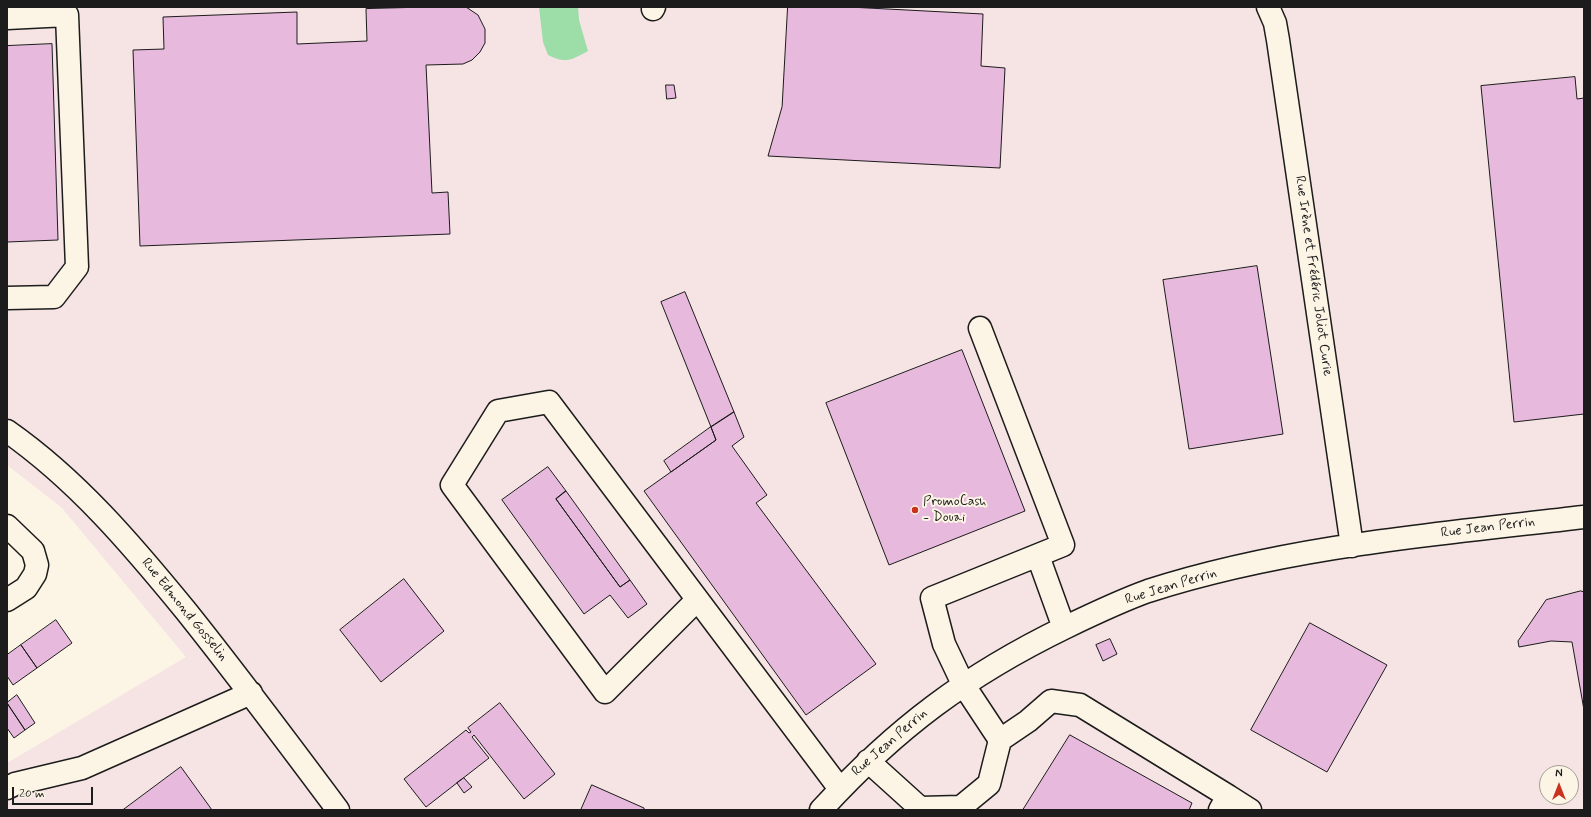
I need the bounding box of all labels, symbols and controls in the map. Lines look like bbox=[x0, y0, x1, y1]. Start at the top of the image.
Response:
street label: Rue Irène et Frédéric Joliot Curie bbox=[1291, 175, 1335, 377]
place label: PromoCash - Douai bbox=[923, 494, 986, 526]
marker: PromoCash - Douai bbox=[910, 505, 920, 515]
street label: Rue Jean Perrin bbox=[1440, 514, 1536, 542]
street label: Rue Edmond Gosselin bbox=[137, 555, 231, 665]
street label: Rue Jean Perrin bbox=[1123, 565, 1219, 609]
street label: Rue Jean Perrin bbox=[849, 706, 931, 780]
north arrow bbox=[1539, 765, 1579, 805]
text: N bbox=[1555, 767, 1563, 781]
scale bar bbox=[14, 779, 95, 805]
text: 20 m bbox=[19, 786, 45, 802]

